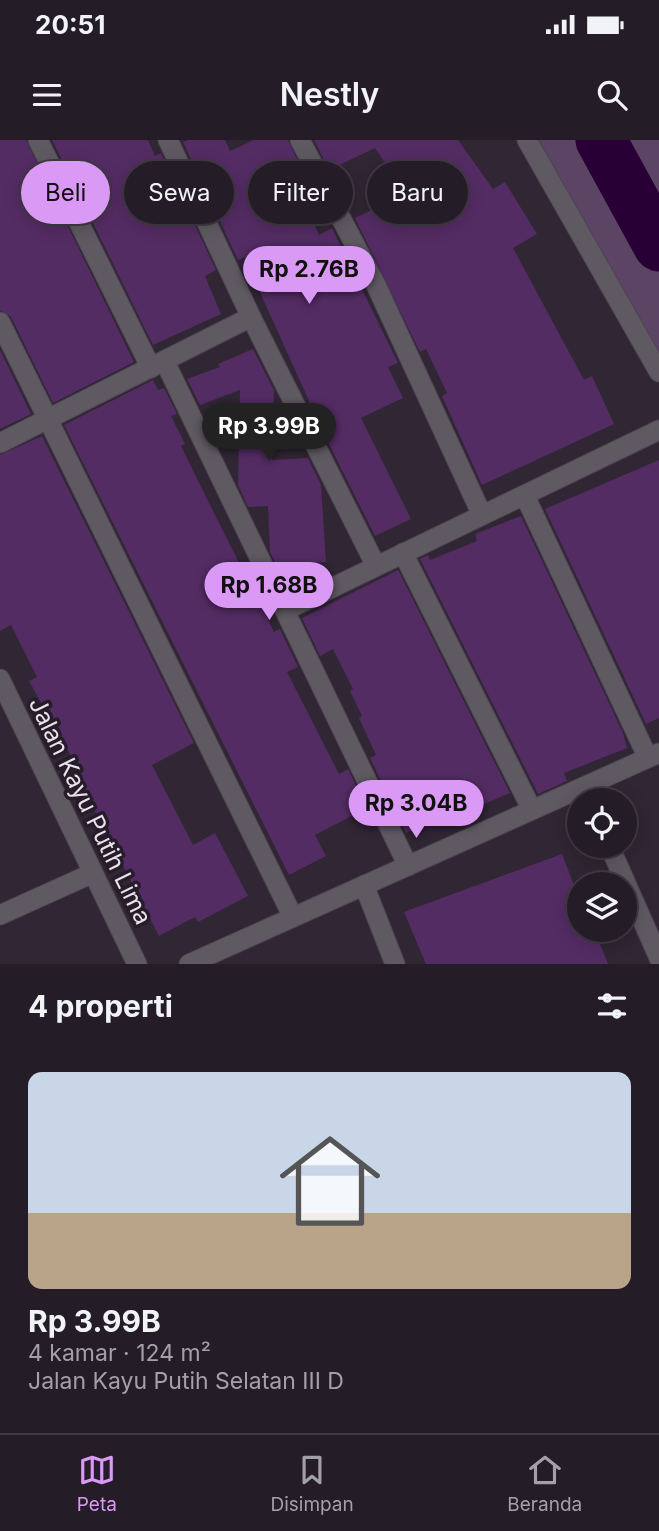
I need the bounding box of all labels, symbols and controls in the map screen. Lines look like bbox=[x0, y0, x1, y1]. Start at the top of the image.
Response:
text: 20:51 bbox=[35, 9, 105, 40]
text: Nestly bbox=[280, 75, 379, 114]
icon: menu bbox=[28, 76, 66, 114]
icon: search bbox=[593, 76, 631, 114]
chip: Beli bbox=[21, 161, 110, 224]
chip: Sewa bbox=[124, 161, 234, 224]
chip: Filter bbox=[248, 161, 353, 224]
chip: Baru bbox=[367, 161, 468, 224]
pin: Rp 2.76B bbox=[237, 246, 381, 306]
text: Rp 2.76B bbox=[259, 255, 359, 283]
pin: Rp 3.99B bbox=[197, 404, 341, 463]
text: Rp 3.99B bbox=[218, 412, 320, 440]
pin: Rp 1.68B bbox=[197, 562, 341, 622]
text: Rp 1.68B bbox=[220, 571, 318, 599]
street label: Jalan Kayu Putih Lima bbox=[23, 692, 158, 929]
pin: Rp 3.04B bbox=[344, 780, 488, 840]
map controls bbox=[567, 788, 637, 942]
button: locate bbox=[567, 788, 637, 858]
text: Rp 3.04B bbox=[365, 789, 467, 817]
button: layers bbox=[567, 872, 637, 942]
icon: filters bbox=[593, 987, 631, 1025]
text: 4 properti bbox=[28, 988, 173, 1024]
icon: home bbox=[267, 1118, 393, 1244]
text: Rp 3.99B bbox=[28, 1303, 161, 1339]
text: 4 kamar · 124 m² bbox=[28, 1339, 211, 1367]
text: Jalan Kayu Putih Selatan III D bbox=[28, 1367, 344, 1395]
tab: Peta bbox=[77, 1451, 117, 1516]
tab: Disimpan bbox=[270, 1451, 354, 1516]
tab: Beranda bbox=[507, 1451, 582, 1516]

